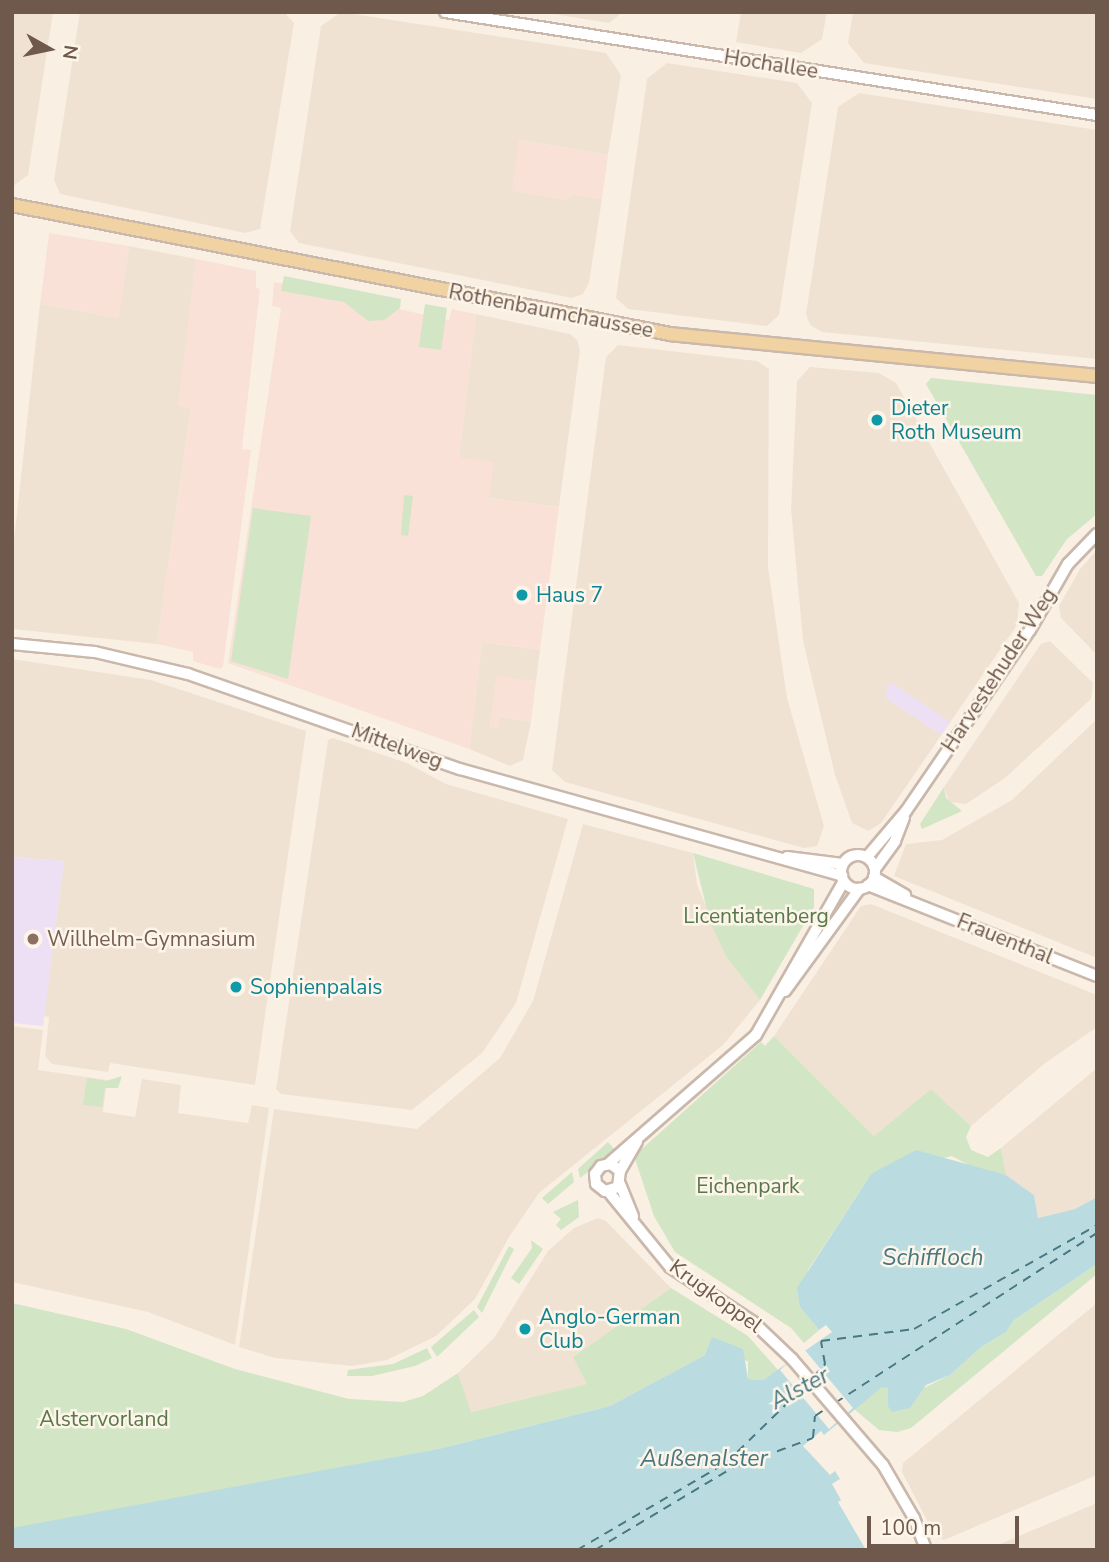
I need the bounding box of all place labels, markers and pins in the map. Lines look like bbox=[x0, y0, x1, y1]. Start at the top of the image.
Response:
place label: Dieter Roth Museum bbox=[891, 395, 1022, 445]
marker: Dieter Roth Museum bbox=[869, 412, 885, 428]
place label: Haus 7 bbox=[536, 582, 603, 608]
marker: Haus 7 bbox=[514, 587, 530, 603]
place label: Willhelm-Gymnasium bbox=[47, 926, 255, 952]
marker: Willhelm-Gymnasium bbox=[25, 931, 41, 947]
place label: Sophienpalais bbox=[250, 974, 382, 1000]
marker: Sophienpalais bbox=[228, 979, 244, 995]
place label: Anglo-German Club bbox=[539, 1304, 681, 1354]
marker: Anglo-German Club bbox=[517, 1321, 533, 1337]

